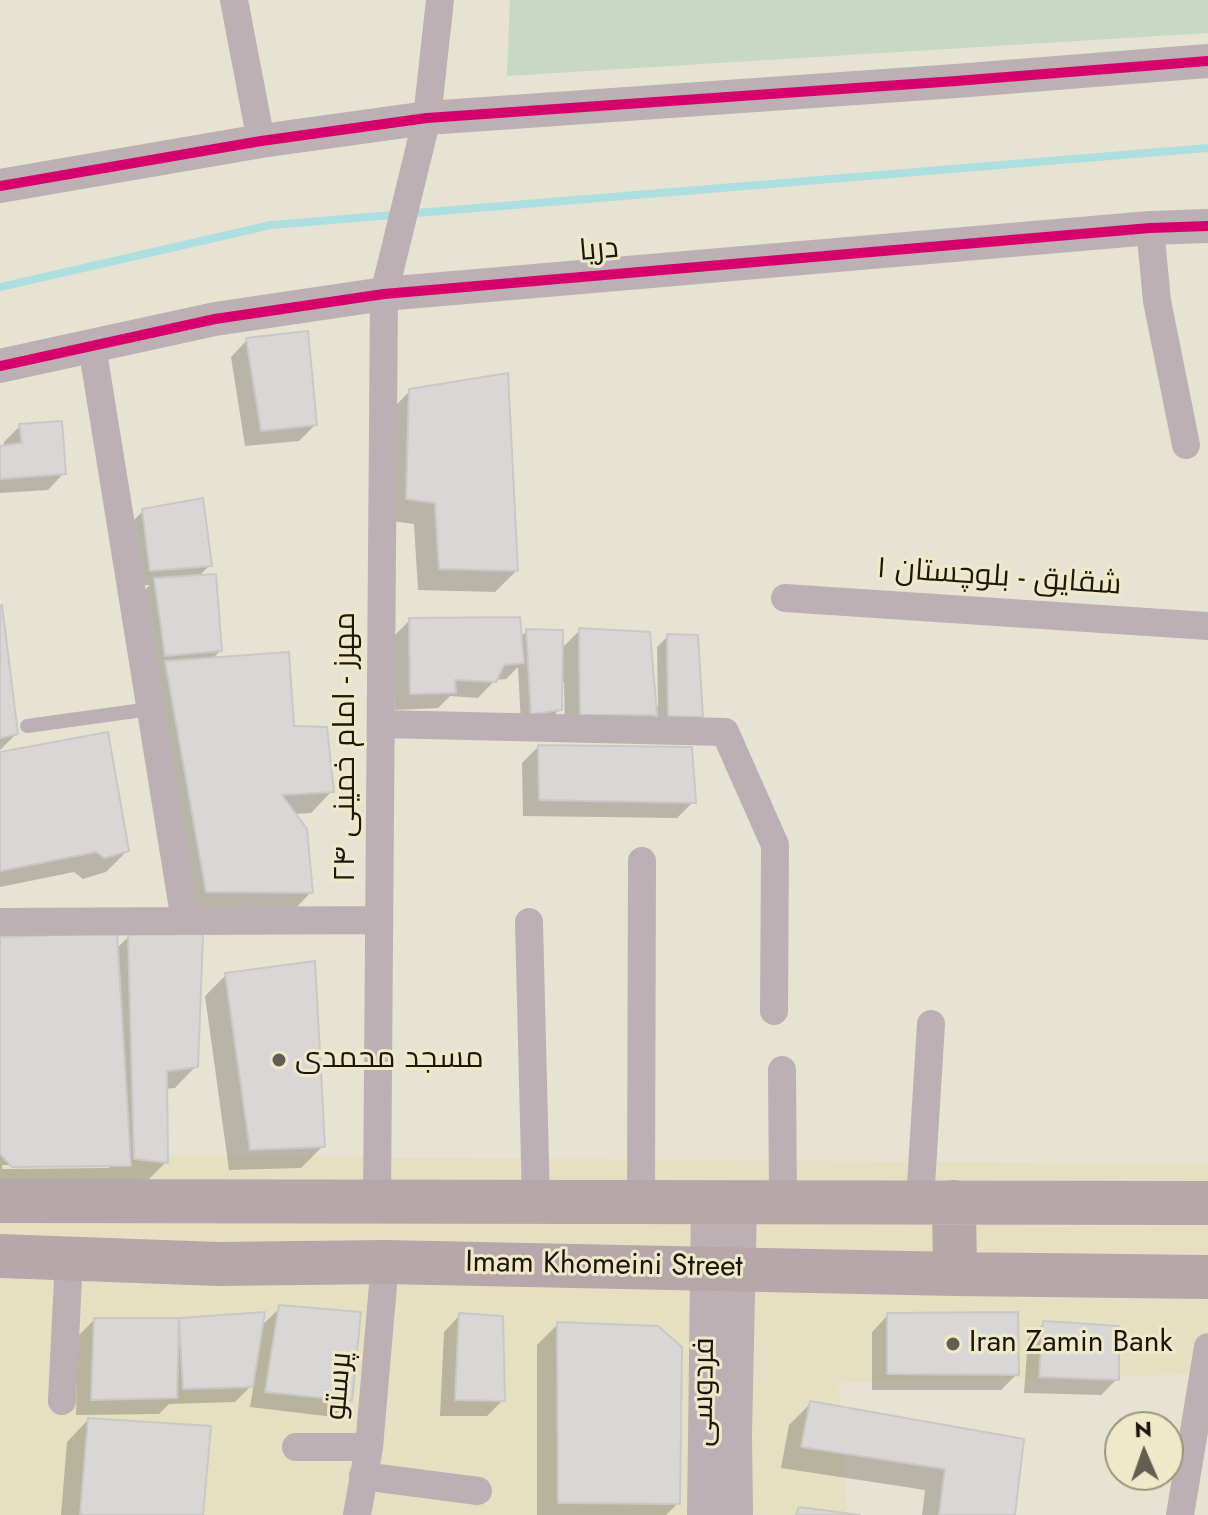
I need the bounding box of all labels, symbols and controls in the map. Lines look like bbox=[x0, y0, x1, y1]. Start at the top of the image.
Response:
street label: دریا bbox=[578, 231, 620, 271]
street label: شقایق - بلوچستان ۱ bbox=[876, 552, 1122, 604]
street label: مهرز - امام خمینی ۲۴ bbox=[329, 612, 365, 882]
place label: مسجد محمدی bbox=[295, 1042, 484, 1078]
marker: مسجد محمدی bbox=[270, 1051, 288, 1069]
street label: Imam Khomeini Street bbox=[465, 1246, 743, 1286]
place label: Iran Zamin Bank bbox=[969, 1326, 1173, 1362]
marker: Iran Zamin Bank bbox=[944, 1335, 962, 1353]
street label: فردوسی bbox=[686, 1337, 724, 1447]
street label: پرستو bbox=[319, 1351, 361, 1421]
north arrow bbox=[1104, 1411, 1184, 1491]
text: N bbox=[1134, 1413, 1153, 1445]

